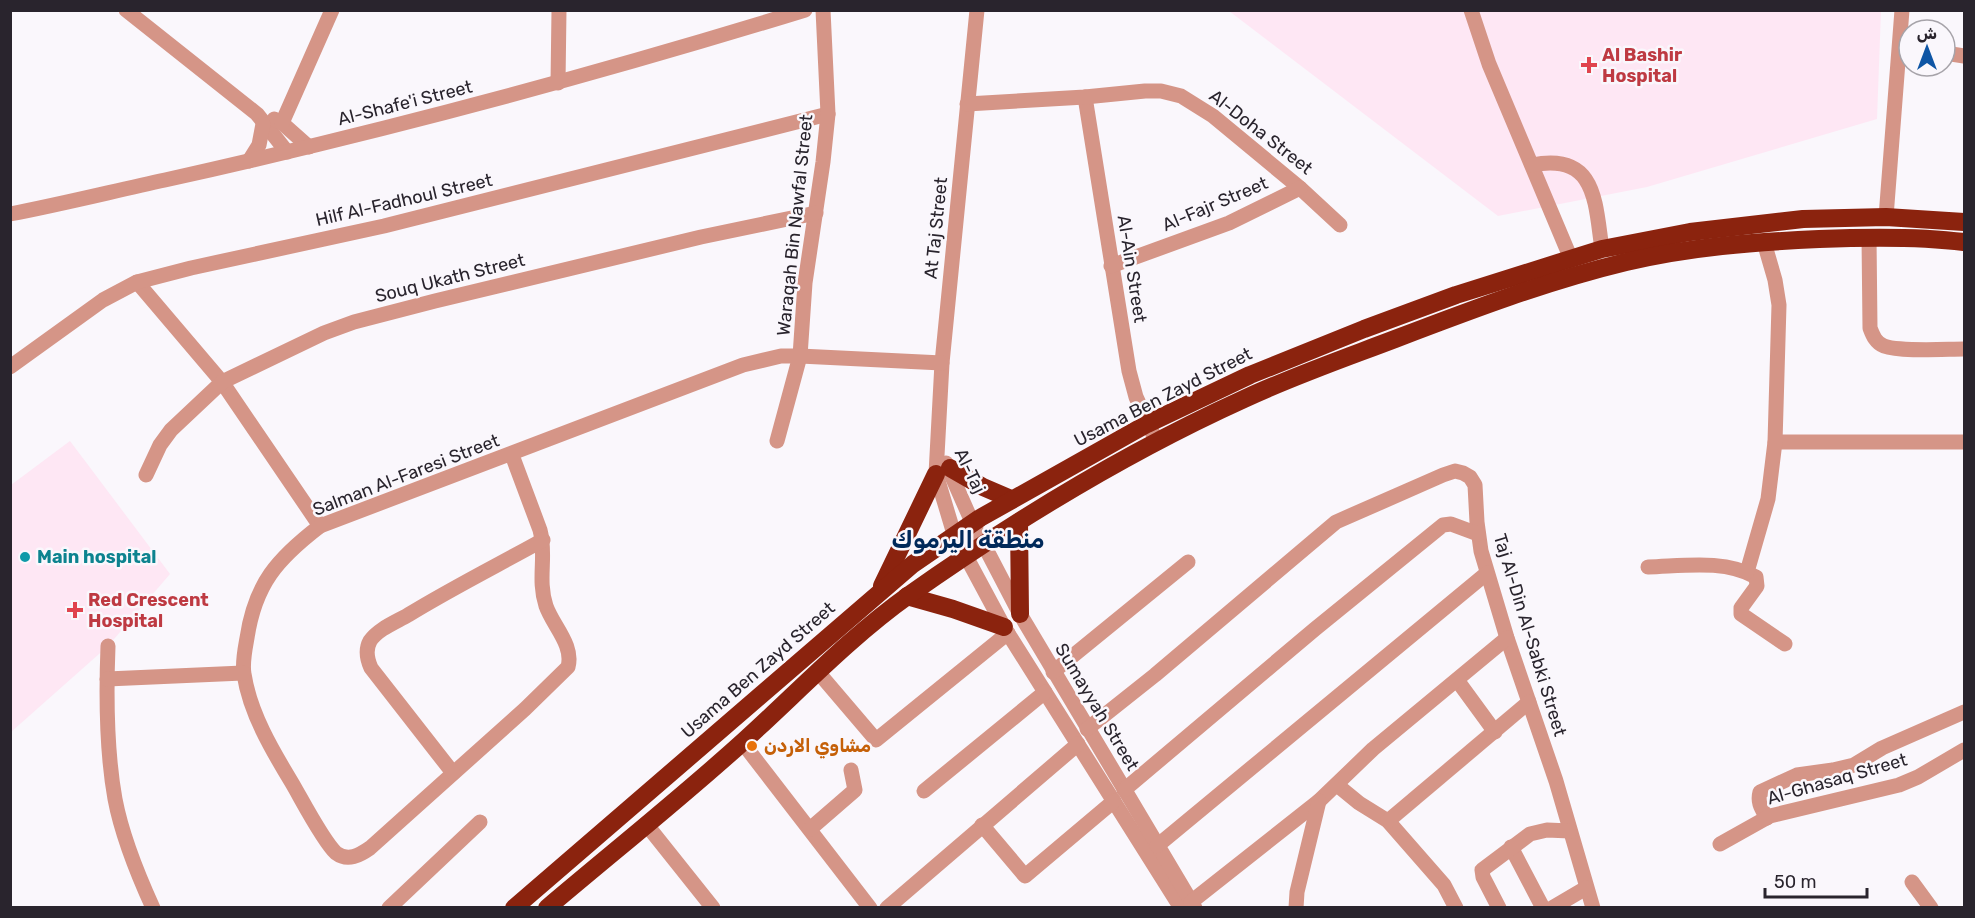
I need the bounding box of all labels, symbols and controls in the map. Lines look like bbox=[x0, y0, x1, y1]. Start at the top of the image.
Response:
north arrow bbox=[1897, 18, 1957, 78]
text: ش bbox=[1917, 24, 1937, 43]
place label: Al Bashir Hospital bbox=[1602, 44, 1682, 87]
marker: Al Bashir Hospital bbox=[1580, 56, 1598, 74]
street label: Al-Shafe'i Street bbox=[335, 76, 475, 130]
street label: Al-Doha Street bbox=[1205, 85, 1317, 179]
street label: Waraqah Bin Nawfal Street bbox=[772, 113, 818, 337]
street label: Hilf Al-Fadhoul Street bbox=[314, 169, 494, 231]
street label: Al-Fajr Street bbox=[1159, 172, 1271, 236]
street label: At Taj Street bbox=[920, 176, 952, 280]
street label: Al-Ain Street bbox=[1113, 214, 1151, 324]
street label: Souq Ukath Street bbox=[373, 249, 527, 307]
street label: Usama Ben Zayd Street bbox=[1070, 343, 1256, 451]
street label: Salman Al-Faresi Street bbox=[310, 429, 502, 521]
street label: Al-Taj bbox=[950, 445, 990, 497]
district label: منطقة اليرموك bbox=[892, 526, 1044, 554]
street label: Taj Al-Din Al-Sabki Street bbox=[1489, 531, 1571, 739]
place label: Main hospital bbox=[37, 546, 156, 568]
marker: Main hospital bbox=[18, 550, 32, 564]
place label: Red Crescent Hospital bbox=[88, 589, 209, 632]
street label: Usama Ben Zayd Street bbox=[677, 597, 839, 743]
marker: Red Crescent Hospital bbox=[66, 601, 84, 619]
street label: Sumayyah Street bbox=[1050, 639, 1144, 775]
place label: مشاوي الاردن bbox=[764, 735, 871, 759]
marker: مشاوي الاردن bbox=[745, 739, 759, 753]
street label: Al-Ghasaq Street bbox=[1764, 748, 1910, 810]
scale bar bbox=[1765, 861, 1867, 899]
text: 50 m bbox=[1774, 871, 1817, 893]

